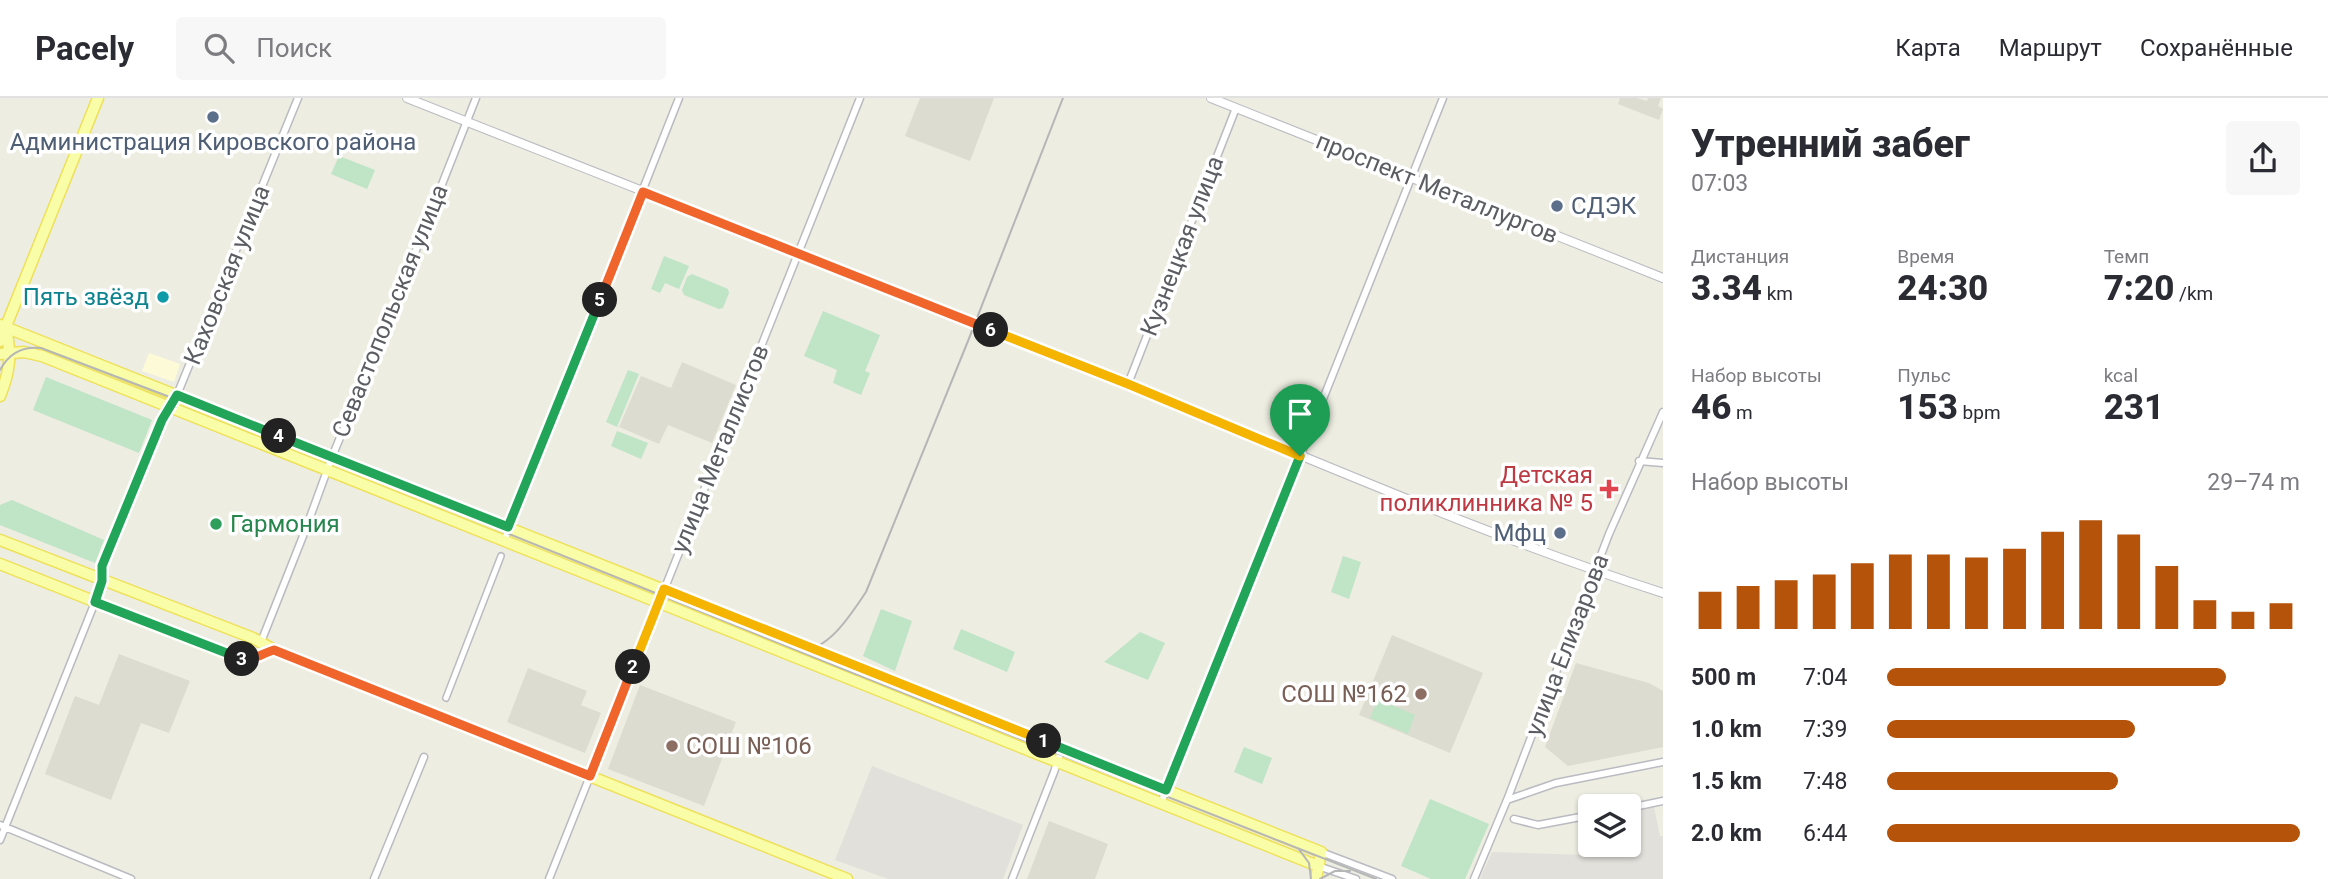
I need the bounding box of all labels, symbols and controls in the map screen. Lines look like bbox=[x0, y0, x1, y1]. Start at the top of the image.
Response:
search box bbox=[176, 17, 666, 80]
text: Pacely bbox=[35, 29, 134, 68]
icon: search bbox=[200, 29, 238, 67]
text: Поиск bbox=[256, 33, 332, 63]
text: Карта bbox=[1895, 34, 1961, 62]
text: Маршрут bbox=[1999, 34, 2102, 62]
text: Сохранённые bbox=[2140, 34, 2293, 62]
marker: Администрация Кировского района bbox=[205, 109, 221, 125]
button: share bbox=[2226, 121, 2300, 195]
text: Утренний забег bbox=[1691, 122, 1970, 166]
street label: проспект Металлургов bbox=[1312, 127, 1562, 249]
place label: Администрация Кировского района bbox=[10, 128, 416, 156]
street label: Кузнецкая улица bbox=[1135, 152, 1229, 340]
text: 07:03 bbox=[1691, 170, 1748, 197]
street label: Севастопольская улица bbox=[326, 180, 454, 442]
street label: Каховская улица bbox=[178, 181, 276, 369]
place label: СДЭК bbox=[1571, 192, 1637, 220]
marker: СДЭК bbox=[1549, 198, 1565, 214]
text: Дистанция bbox=[1691, 245, 1789, 268]
text: Время bbox=[1897, 245, 1954, 268]
text: Темп bbox=[2104, 245, 2149, 268]
text: 3.34 bbox=[1691, 268, 1762, 309]
text: 24:30 bbox=[1897, 268, 1988, 309]
text: 7:20 bbox=[2104, 268, 2174, 309]
pin: 5 bbox=[582, 282, 618, 318]
text: km bbox=[1762, 282, 1793, 305]
text: /km bbox=[2174, 282, 2213, 305]
place label: Пять звёзд bbox=[23, 283, 149, 311]
text: 5 bbox=[594, 288, 605, 311]
marker: Пять звёзд bbox=[155, 289, 171, 305]
pin: 6 bbox=[974, 313, 1009, 348]
text: 6 bbox=[985, 318, 996, 341]
street label: улица Металлистов bbox=[665, 341, 775, 557]
text: Набор высоты bbox=[1691, 364, 1822, 387]
text: Пульс bbox=[1897, 364, 1951, 387]
text: kcal bbox=[2104, 364, 2138, 387]
pin bbox=[1270, 384, 1330, 456]
text: 46 bbox=[1691, 387, 1731, 428]
text: 153 bbox=[1897, 387, 1958, 428]
text: 231 bbox=[2104, 387, 2164, 428]
icon: arrive bbox=[1281, 395, 1319, 433]
text: m bbox=[1731, 401, 1753, 424]
text: bpm bbox=[1958, 401, 2001, 424]
pin: 4 bbox=[262, 418, 296, 454]
text: 4 bbox=[273, 424, 284, 447]
place label: Детская поликлинника № 5 bbox=[1380, 461, 1593, 517]
text: Набор высоты bbox=[1691, 469, 1849, 496]
text: 29–74 m bbox=[2207, 469, 2300, 496]
marker: Детская поликлинника № 5 bbox=[1599, 479, 1619, 499]
place label: Гармония bbox=[230, 510, 340, 538]
marker: Гармония bbox=[208, 516, 224, 532]
place label: Мфц bbox=[1493, 519, 1546, 547]
marker: Мфц bbox=[1552, 525, 1568, 541]
street label: улица Елизарова bbox=[1519, 550, 1615, 740]
pin: 3 bbox=[224, 642, 260, 676]
text: 3 bbox=[236, 647, 247, 670]
pin: 2 bbox=[616, 650, 650, 684]
text: 2 bbox=[627, 655, 638, 678]
text: 500 m bbox=[1691, 664, 1756, 691]
text: 7:04 bbox=[1803, 664, 1847, 691]
place label: СОШ №162 bbox=[1281, 680, 1407, 708]
marker: СОШ №162 bbox=[1413, 686, 1429, 702]
text: 1.0 km bbox=[1691, 716, 1762, 743]
text: 7:39 bbox=[1803, 716, 1847, 743]
pin: 1 bbox=[1026, 724, 1062, 758]
text: 1 bbox=[1038, 729, 1049, 752]
place label: СОШ №106 bbox=[686, 732, 812, 760]
marker: СОШ №106 bbox=[664, 738, 680, 754]
text: 1.5 km bbox=[1691, 768, 1762, 795]
text: 7:48 bbox=[1803, 768, 1847, 795]
map controls bbox=[1578, 794, 1641, 857]
button: layers bbox=[1578, 794, 1641, 857]
text: 2.0 km bbox=[1691, 820, 1762, 847]
text: 6:44 bbox=[1803, 820, 1847, 847]

